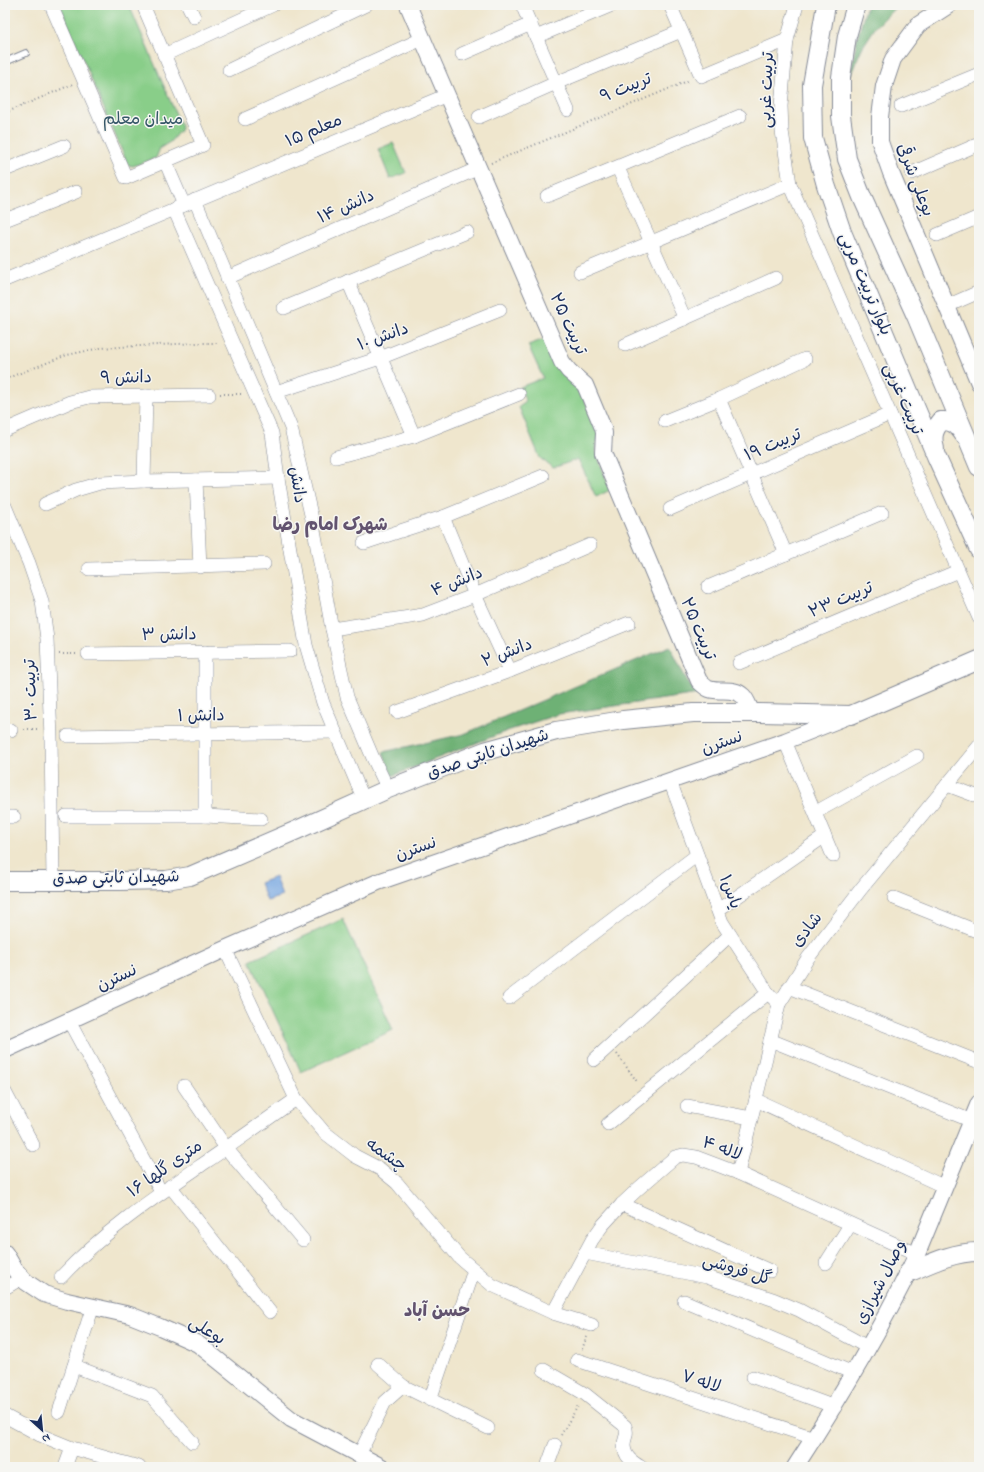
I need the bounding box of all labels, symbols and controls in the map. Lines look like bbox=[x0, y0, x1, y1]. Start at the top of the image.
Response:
street label: تربیت غربی bbox=[753, 50, 781, 129]
street label: تربیت ۹ bbox=[597, 66, 656, 110]
park label: میدان معلم bbox=[103, 107, 183, 132]
street label: معلم ۱۵ bbox=[282, 108, 346, 154]
street label: بوعلی شرقی bbox=[890, 140, 940, 220]
street label: دانش ۱۴ bbox=[313, 183, 379, 231]
street label: بلوار تربیت مربی bbox=[832, 229, 898, 339]
street label: تربیت ۲۵ bbox=[543, 289, 594, 360]
street label: دانش ۱۰ bbox=[354, 316, 412, 358]
street label: تربیت غربی bbox=[877, 359, 930, 440]
street label: دانش ۹ bbox=[100, 365, 152, 391]
street label: تربیت ۱۹ bbox=[741, 421, 806, 468]
street label: دانش bbox=[282, 465, 312, 505]
district label: شهرک امام رضا bbox=[272, 513, 388, 539]
street label: دانش ۴ bbox=[427, 560, 487, 604]
street label: تربیت ۲۳ bbox=[805, 575, 878, 625]
street label: تربیت ۲۵ bbox=[674, 594, 723, 665]
street label: دانش ۳ bbox=[141, 622, 197, 648]
street label: دانش ۲ bbox=[478, 632, 536, 674]
street label: تربیت ۳۰ bbox=[17, 657, 45, 722]
street label: دانش ۱ bbox=[177, 703, 225, 729]
street label: شهیدان ثابتی صدق bbox=[424, 722, 552, 786]
street label: نسترن bbox=[698, 724, 746, 762]
street label: نسترن bbox=[392, 830, 440, 868]
street label: شهیدان ثابتی صدق bbox=[52, 864, 180, 892]
street label: یاس۱ bbox=[712, 871, 748, 913]
street label: شادی bbox=[785, 907, 829, 953]
street label: نسترن bbox=[93, 958, 141, 998]
street label: لاله ۴ bbox=[699, 1130, 745, 1168]
street label: چشمه bbox=[360, 1132, 412, 1178]
street label: ۱۶ متری گلها bbox=[122, 1134, 208, 1204]
street label: وصال شیرازی bbox=[849, 1235, 913, 1329]
street label: گل فروشی bbox=[700, 1248, 774, 1292]
district label: حسن آباد bbox=[404, 1299, 470, 1325]
street label: بوعلی bbox=[184, 1310, 230, 1352]
street label: لاله ۷ bbox=[678, 1364, 724, 1400]
north arrow bbox=[22, 1410, 62, 1450]
text: N bbox=[39, 1429, 53, 1447]

